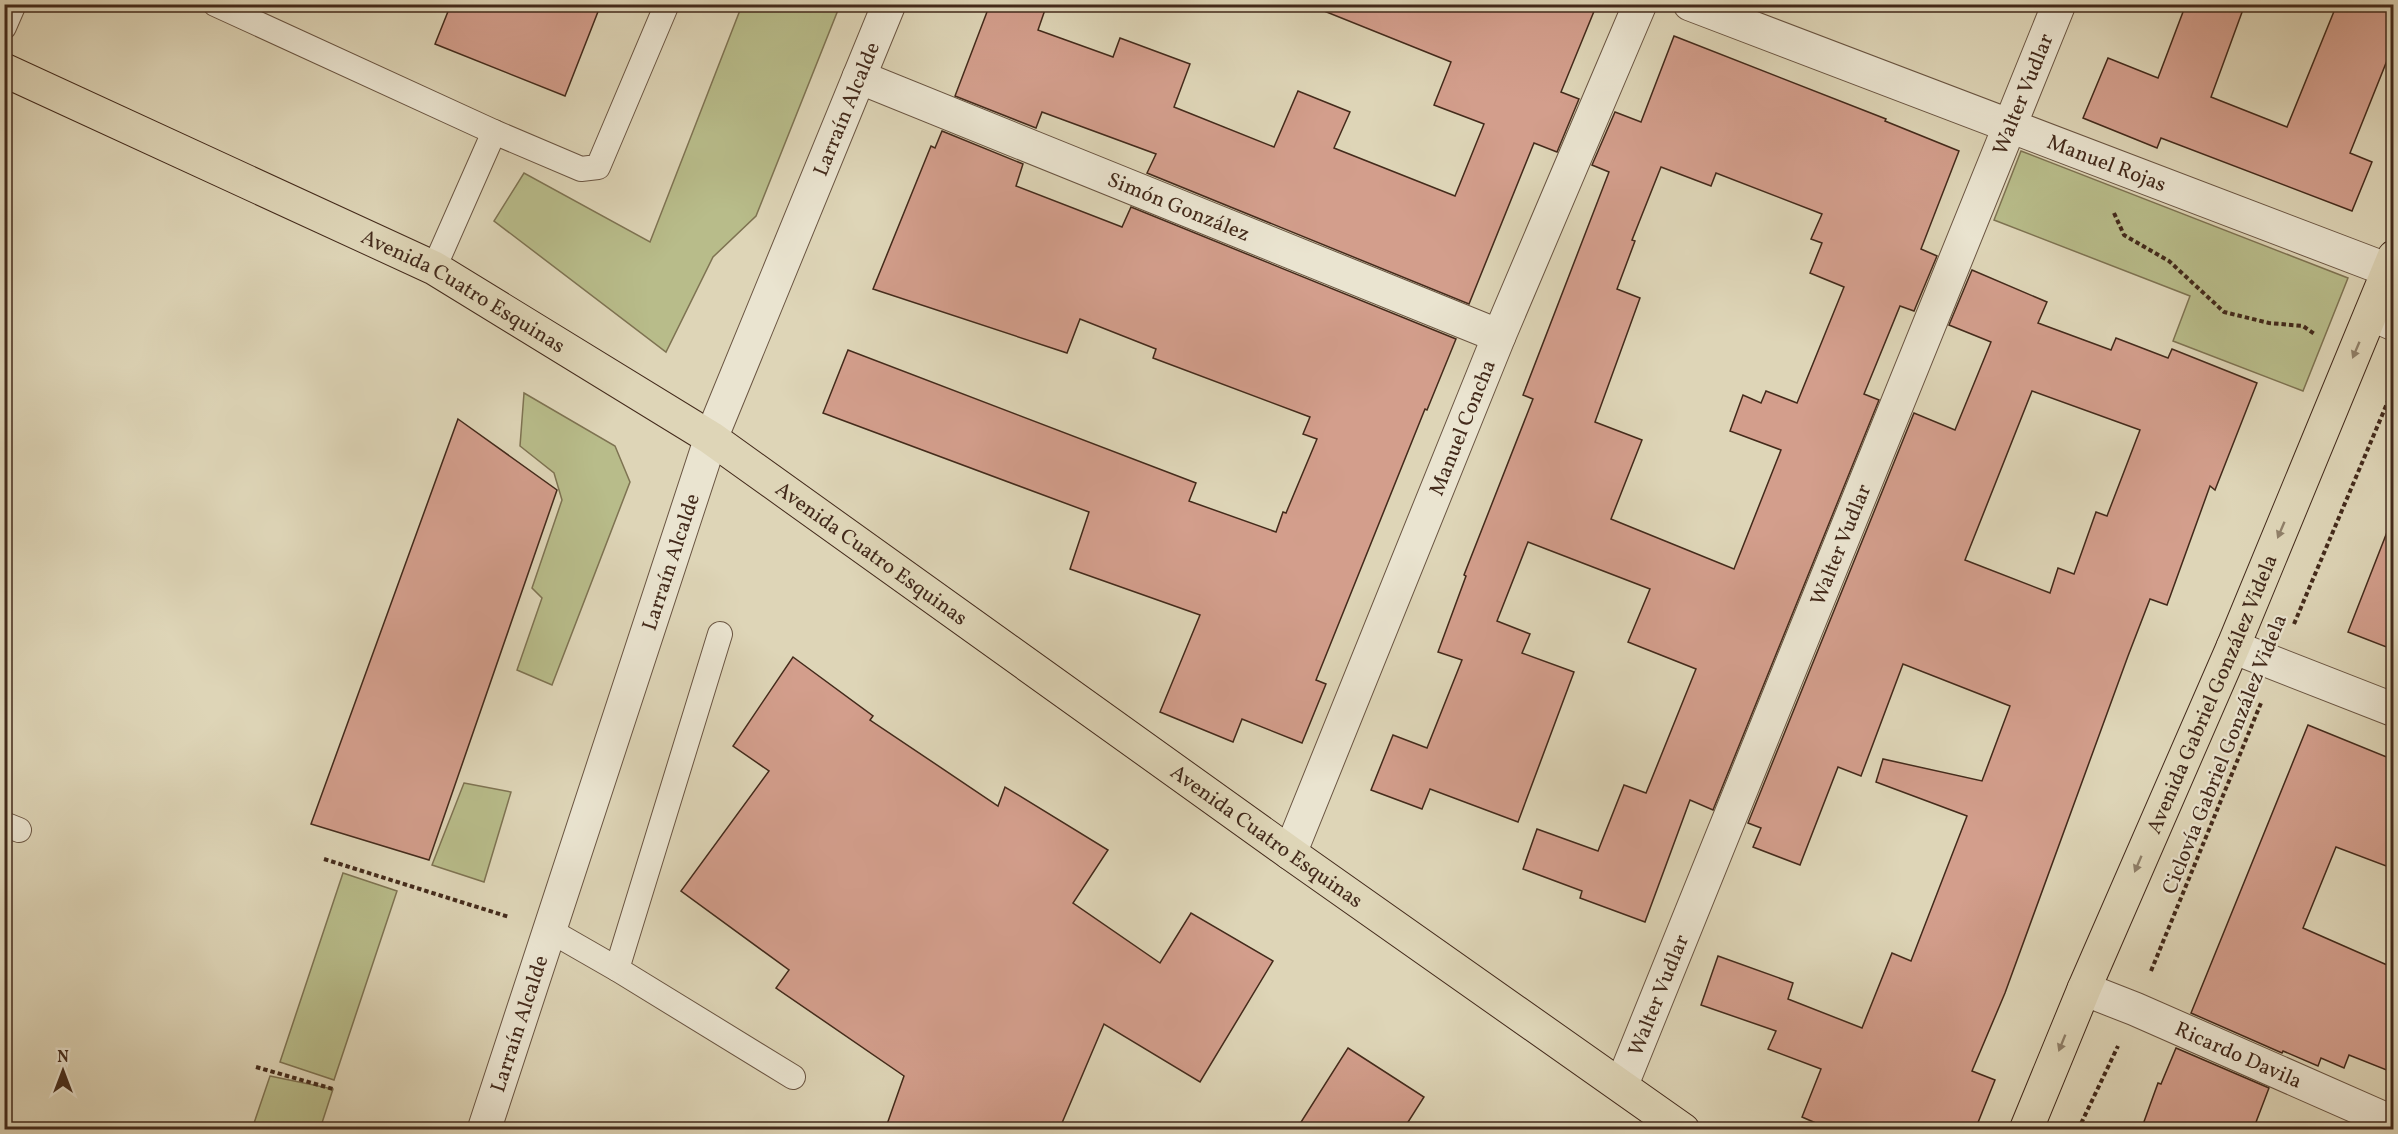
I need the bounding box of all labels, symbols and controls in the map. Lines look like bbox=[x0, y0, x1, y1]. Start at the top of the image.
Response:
street label: Walter Vudlar bbox=[1986, 29, 2062, 160]
street label: Larraín Alcalde bbox=[807, 38, 888, 181]
street label: Manuel Rojas bbox=[2042, 128, 2170, 200]
street label: Simón González bbox=[1103, 166, 1254, 250]
street label: Avenida Cuatro Esquinas bbox=[356, 223, 570, 361]
one-way arrow bbox=[2351, 341, 2360, 359]
street label: Manuel Concha bbox=[1423, 356, 1504, 500]
street label: Avenida Cuatro Esquinas bbox=[769, 475, 973, 633]
street label: Walter Vudlar bbox=[1804, 480, 1879, 610]
street label: Larraín Alcalde bbox=[636, 490, 708, 634]
one-way arrow bbox=[2276, 522, 2286, 540]
street label: Avenida Gabriel González Videla bbox=[2140, 550, 2286, 839]
street label: Ciclovía Gabriel González Videla bbox=[2156, 610, 2295, 899]
street label: Avenida Cuatro Esquinas bbox=[1164, 759, 1368, 916]
one-way arrow bbox=[2133, 855, 2142, 873]
street label: Walter Vudlar bbox=[1622, 930, 1697, 1061]
street label: Larraín Alcalde bbox=[484, 952, 556, 1096]
street label: Ricardo Davila bbox=[2170, 1015, 2306, 1097]
one-way arrow bbox=[2057, 1035, 2067, 1053]
north arrow bbox=[33, 1041, 93, 1101]
text: N bbox=[57, 1047, 69, 1069]

